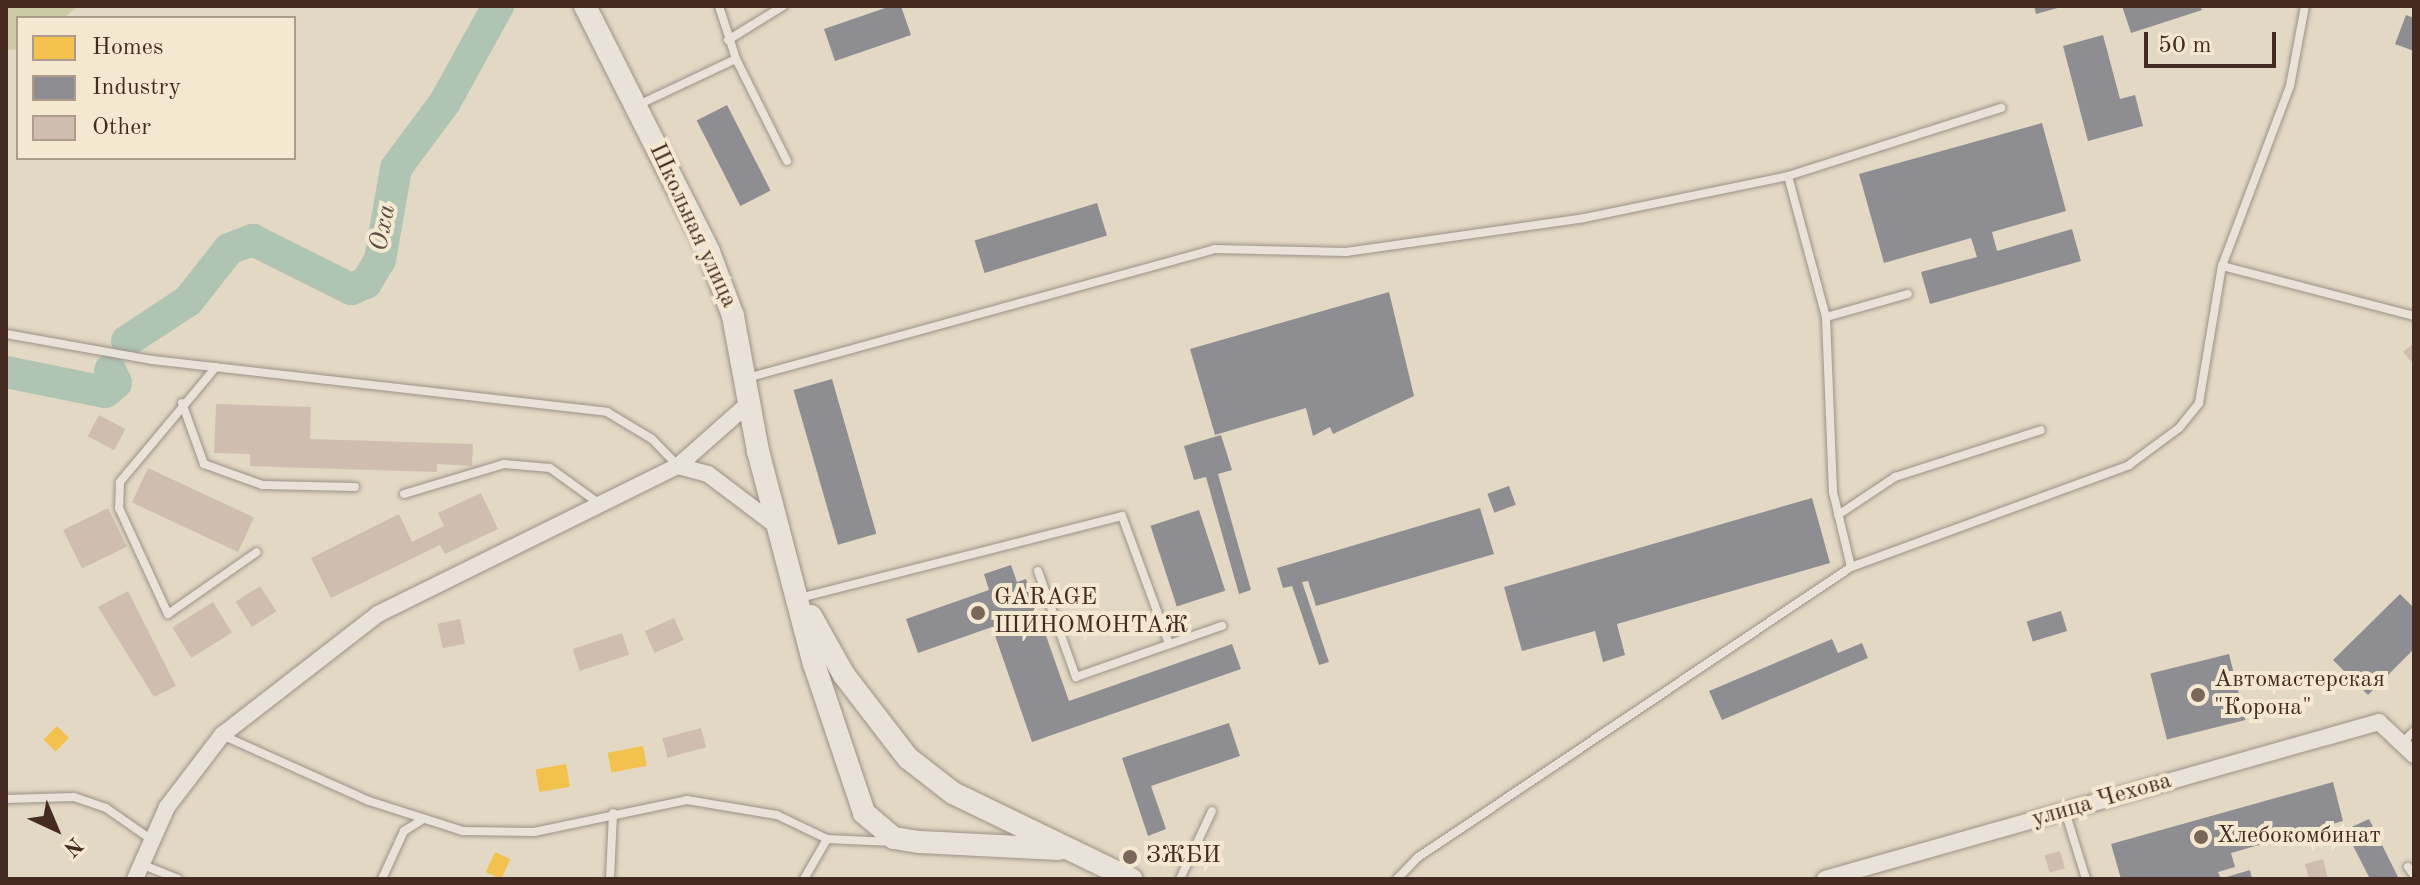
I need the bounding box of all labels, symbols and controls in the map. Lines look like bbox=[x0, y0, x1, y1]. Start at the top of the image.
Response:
legend bbox=[16, 16, 296, 160]
scale bar bbox=[2148, 16, 2280, 66]
text: 50 m bbox=[2158, 34, 2212, 58]
text: Homes bbox=[92, 36, 163, 60]
text: Industry bbox=[92, 76, 181, 100]
text: Other bbox=[92, 116, 151, 140]
street label: Школьная улица bbox=[641, 139, 743, 313]
water label: Оха bbox=[364, 202, 404, 254]
place label: GARAGE ШИНОМОНТАЖ bbox=[994, 585, 1188, 641]
marker: GARAGE ШИНОМОНТАЖ bbox=[969, 604, 987, 622]
place label: Автомастерская "Корона" bbox=[2214, 667, 2385, 723]
marker: Автомастерская "Корона" bbox=[2189, 686, 2207, 704]
street label: улица Чехова bbox=[2029, 767, 2175, 835]
north arrow bbox=[16, 789, 96, 869]
place label: Хлебокомбинат bbox=[2217, 823, 2381, 851]
marker: Хлебокомбинат bbox=[2192, 828, 2210, 846]
text: N bbox=[59, 833, 86, 860]
place label: ЗЖБИ bbox=[1146, 843, 1221, 871]
marker: ЗЖБИ bbox=[1121, 848, 1139, 866]

